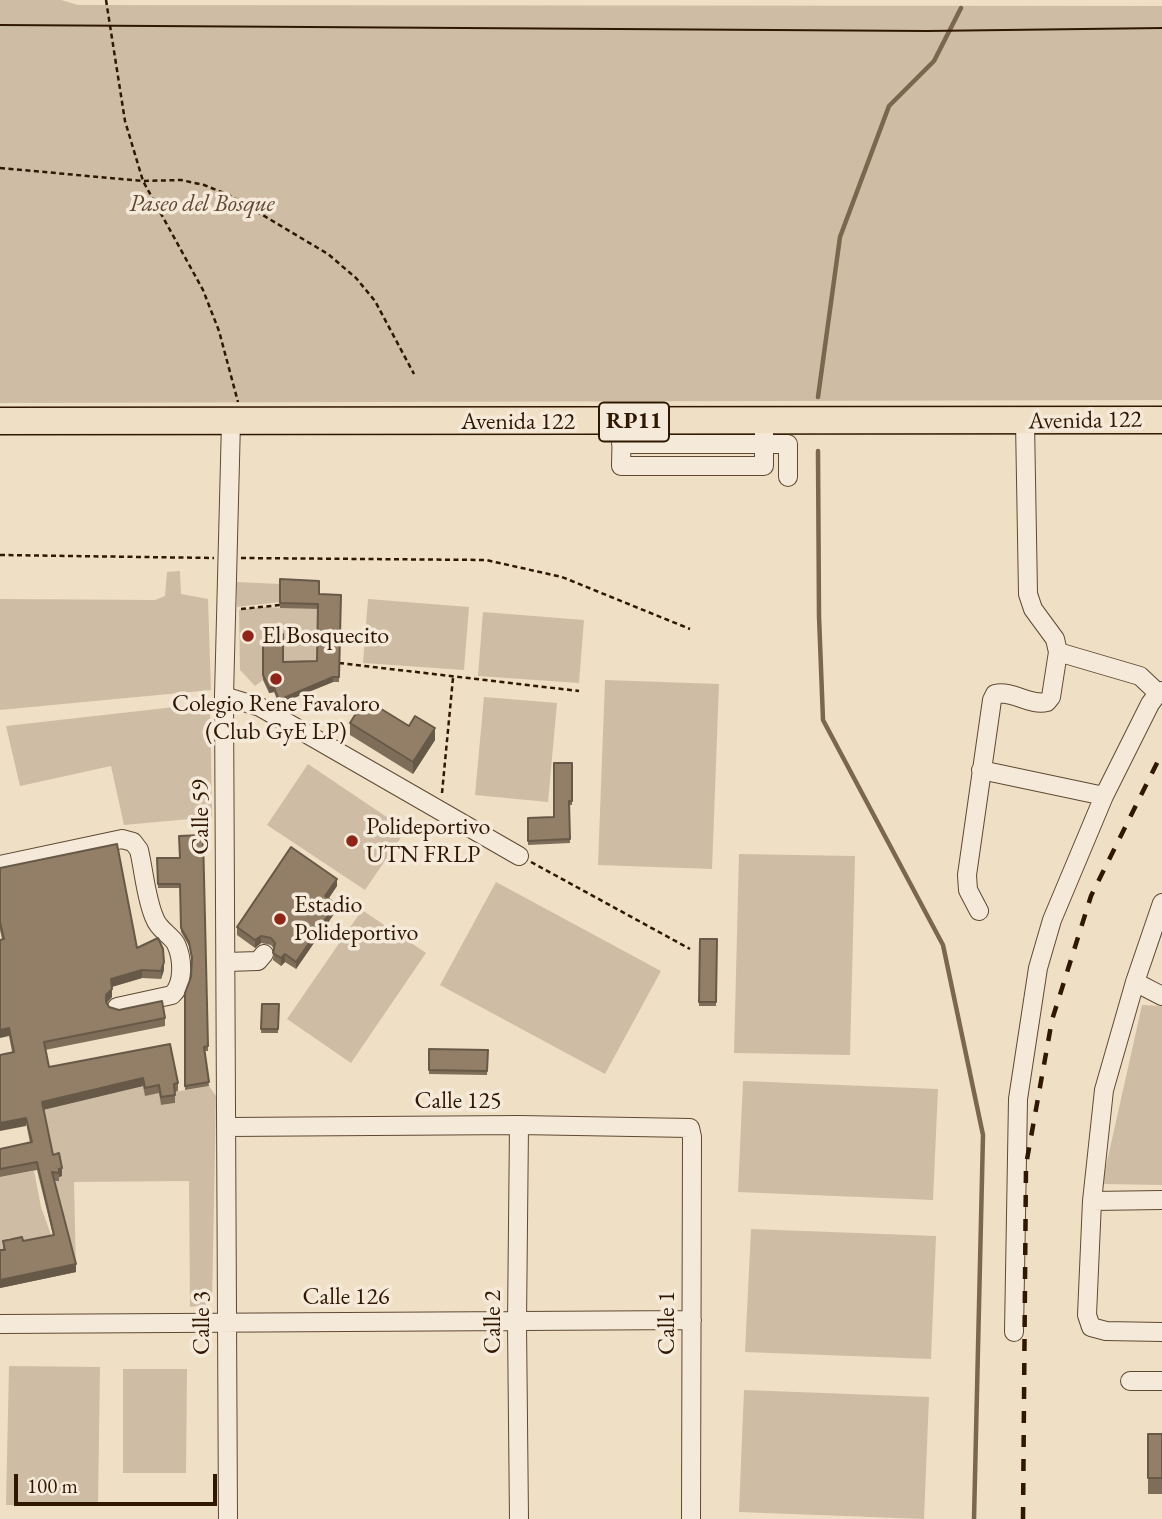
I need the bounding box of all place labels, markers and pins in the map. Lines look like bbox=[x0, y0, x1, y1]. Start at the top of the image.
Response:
place label: El Bosquecito bbox=[262, 622, 389, 650]
marker: El Bosquecito bbox=[240, 628, 256, 644]
marker: Colegio Rene Favaloro (Club GyE LP) bbox=[268, 671, 284, 687]
place label: Colegio Rene Favaloro (Club GyE LP) bbox=[172, 690, 380, 746]
place label: Polideportivo UTN FRLP bbox=[366, 813, 490, 869]
marker: Polideportivo UTN FRLP bbox=[344, 833, 360, 849]
place label: Estadio Polideportivo bbox=[294, 891, 418, 947]
marker: Estadio Polideportivo bbox=[272, 911, 288, 927]

